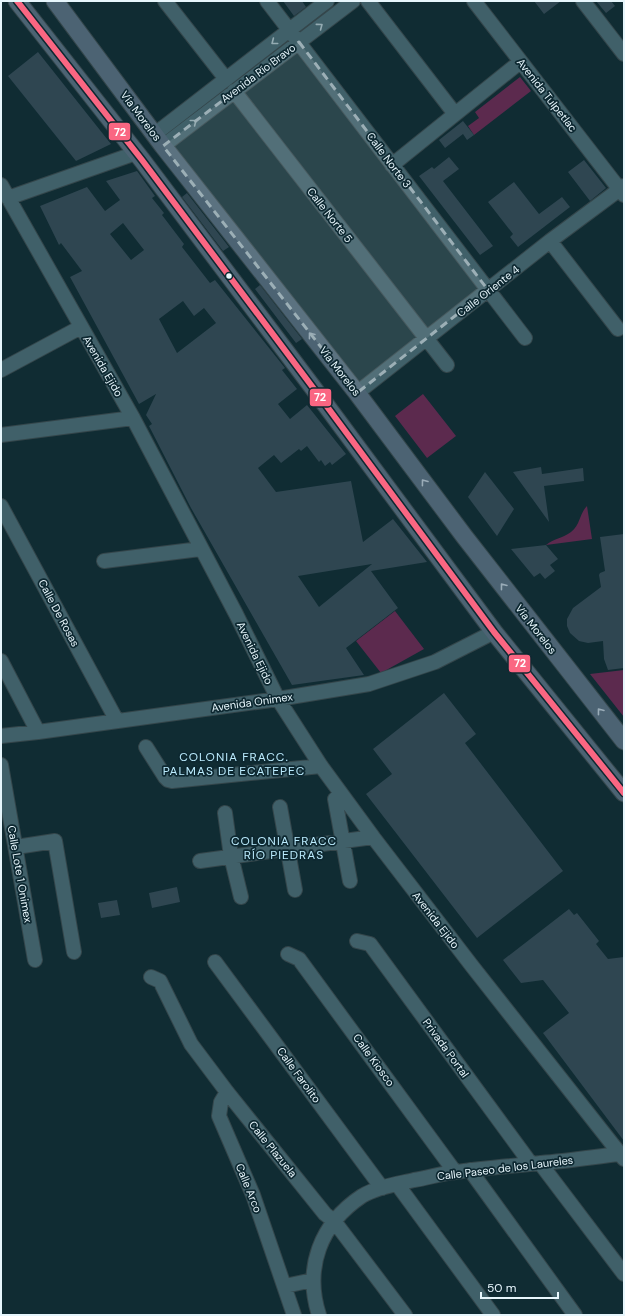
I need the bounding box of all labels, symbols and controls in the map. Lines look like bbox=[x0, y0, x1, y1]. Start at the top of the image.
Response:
one-way arrow bbox=[315, 24, 322, 31]
one-way arrow bbox=[272, 37, 279, 44]
street label: Avenida Río Bravo bbox=[218, 40, 298, 106]
street label: Avenida Tulpetlac bbox=[514, 55, 580, 135]
street label: Vía Morelos bbox=[118, 88, 164, 144]
one-way arrow bbox=[189, 119, 196, 126]
line badge: 72 bbox=[108, 122, 131, 141]
text: 72 bbox=[114, 125, 126, 139]
street label: Calle Norte 3 bbox=[364, 129, 414, 191]
street label: Calle Norte 5 bbox=[304, 185, 356, 246]
street label: Calle Oriente 4 bbox=[454, 262, 522, 320]
unlabelled marker bbox=[224, 271, 234, 281]
one-way arrow bbox=[309, 332, 316, 339]
street label: Avenida Ejido bbox=[80, 333, 126, 399]
street label: Vía Morelos bbox=[316, 343, 364, 399]
line badge: 72 bbox=[309, 388, 332, 407]
text: 72 bbox=[314, 390, 326, 404]
one-way arrow bbox=[422, 480, 429, 487]
street label: Calle De Rosas bbox=[35, 577, 83, 649]
one-way arrow bbox=[501, 583, 508, 590]
street label: Vía Morelos bbox=[512, 601, 560, 657]
street label: Avenida Ejido bbox=[234, 619, 276, 687]
line badge: 72 bbox=[508, 654, 531, 673]
text: 72 bbox=[514, 656, 526, 670]
street label: Avenida Onimex bbox=[210, 689, 294, 715]
one-way arrow bbox=[598, 708, 605, 715]
district label: COLONIA FRACC. PALMAS DE ECATEPEC bbox=[163, 749, 305, 779]
street label: Calle Lote 1 Onimex bbox=[5, 824, 36, 924]
district label: COLONIA FRACC RÍO PIEDRAS bbox=[231, 833, 337, 863]
street label: Avenida Ejido bbox=[409, 889, 463, 951]
street label: Privada Portal bbox=[420, 1016, 472, 1080]
street label: Calle Kiosco bbox=[350, 1031, 398, 1089]
street label: Calle Farolito bbox=[274, 1044, 324, 1106]
street label: Calle Plazuela bbox=[246, 1118, 300, 1180]
street label: Calle Paseo de los Laureles bbox=[436, 1153, 574, 1183]
street label: Calle Arco bbox=[233, 1161, 265, 1215]
scale bar bbox=[481, 1274, 558, 1300]
text: 50 m bbox=[487, 1280, 516, 1296]

